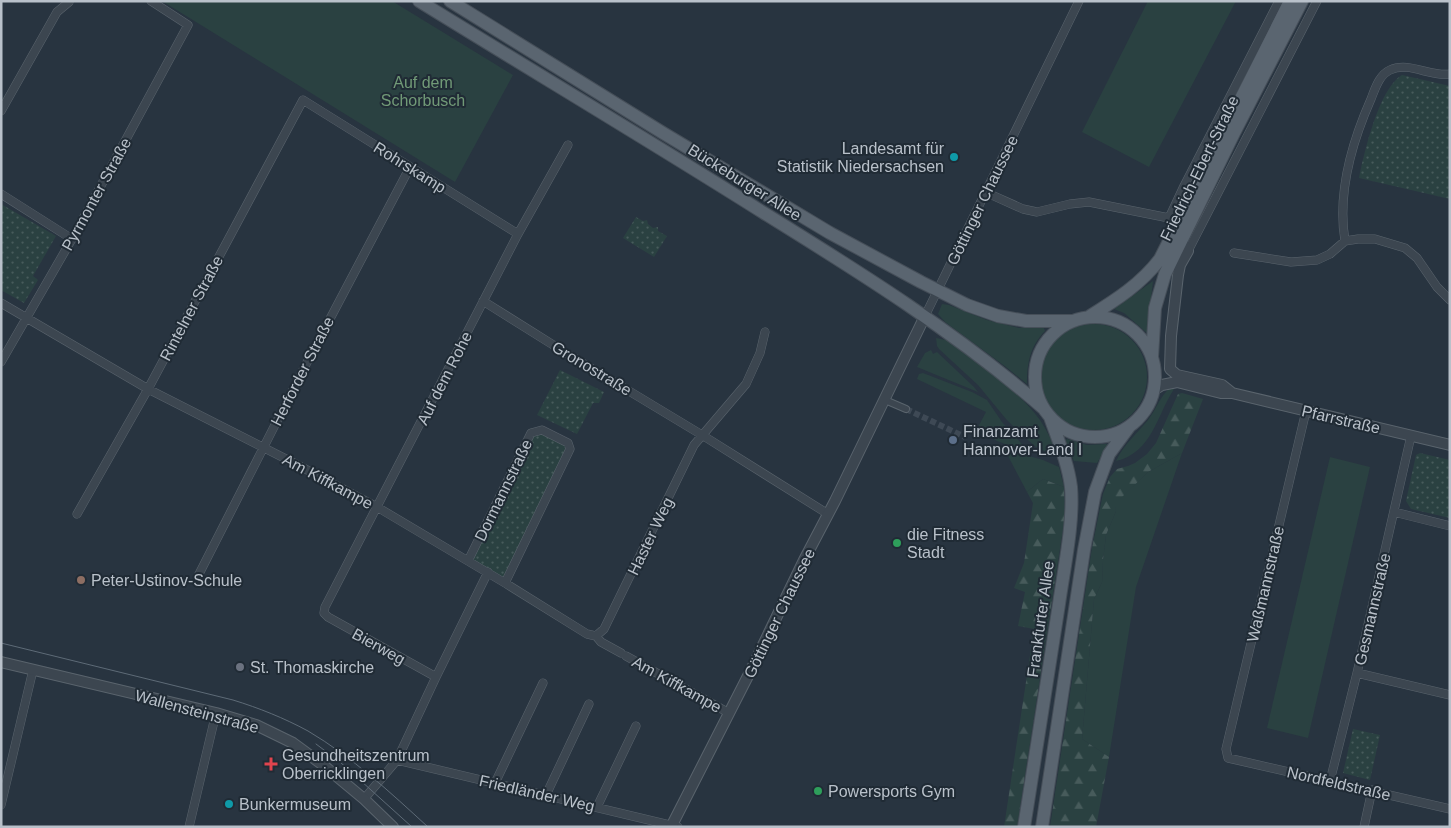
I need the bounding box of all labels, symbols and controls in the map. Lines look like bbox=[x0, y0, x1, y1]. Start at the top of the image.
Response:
park label: Auf dem Schorbusch bbox=[381, 74, 465, 109]
street label: Friedrich-Ebert-Straße bbox=[1157, 93, 1242, 243]
street label: Göttinger Chaussee bbox=[944, 132, 1021, 268]
street label: Pyrmonter Straße bbox=[58, 135, 135, 254]
street label: Rohrskamp bbox=[371, 139, 449, 196]
place label: Landesamt für Statistik Niedersachsen bbox=[777, 140, 945, 175]
street label: Bückeburger Allee bbox=[685, 141, 804, 224]
marker: Landesamt für Statistik Niedersachsen bbox=[948, 151, 960, 163]
street label: Rintelner Straße bbox=[157, 253, 226, 364]
street label: Herforder Straße bbox=[268, 314, 337, 429]
street label: Auf dem Rohe bbox=[414, 329, 475, 428]
street label: Gronostraße bbox=[549, 338, 635, 399]
street label: Pfarrstraße bbox=[1300, 402, 1382, 437]
place label: Finanzamt Hannover-Land I bbox=[963, 423, 1082, 458]
marker: Finanzamt Hannover-Land I bbox=[947, 434, 959, 446]
street label: Dormannstraße bbox=[471, 436, 535, 544]
street label: Am Kiffkampe bbox=[280, 451, 376, 512]
street label: Haster Weg bbox=[624, 495, 677, 578]
street label: Waßmannstraße bbox=[1244, 524, 1287, 644]
place label: die Fitness Stadt bbox=[907, 526, 984, 561]
marker: die Fitness Stadt bbox=[891, 537, 903, 549]
street label: Göttinger Chaussee bbox=[741, 545, 818, 681]
street label: Gesmannstraße bbox=[1351, 551, 1394, 667]
street label: Frankfurter Allee bbox=[1024, 560, 1057, 678]
place label: Peter-Ustinov-Schule bbox=[91, 572, 242, 589]
marker: Peter-Ustinov-Schule bbox=[75, 574, 87, 586]
street label: Bierweg bbox=[349, 625, 408, 668]
street label: Am Kiffkampe bbox=[629, 653, 724, 716]
place label: St. Thomaskirche bbox=[250, 659, 374, 676]
marker: St. Thomaskirche bbox=[234, 661, 246, 673]
street label: Wallensteinstraße bbox=[133, 687, 261, 736]
place label: Gesundheitszentrum Oberricklingen bbox=[282, 747, 430, 782]
marker: Gesundheitszentrum Oberricklingen bbox=[264, 757, 278, 771]
street label: Nordfeldstraße bbox=[1285, 763, 1392, 804]
street label: Friedländer Weg bbox=[477, 772, 596, 815]
place label: Powersports Gym bbox=[828, 783, 955, 800]
marker: Powersports Gym bbox=[812, 785, 824, 797]
place label: Bunkermuseum bbox=[239, 796, 351, 813]
marker: Bunkermuseum bbox=[223, 798, 235, 810]

